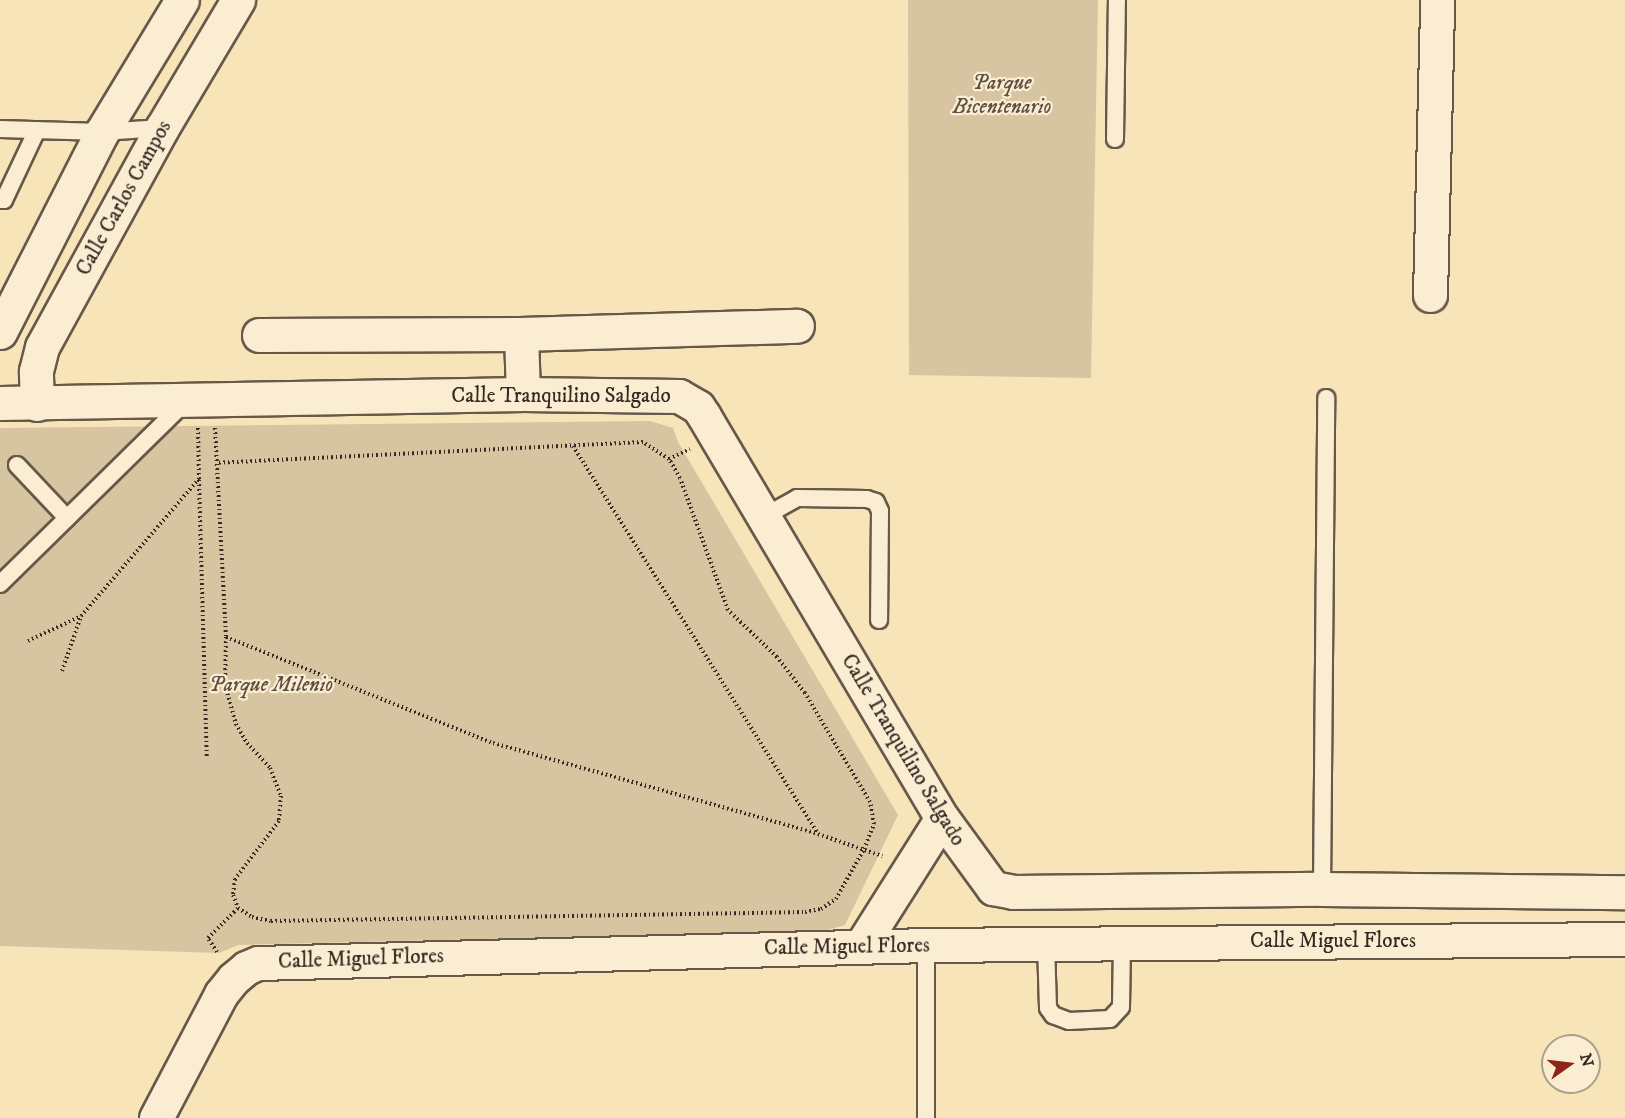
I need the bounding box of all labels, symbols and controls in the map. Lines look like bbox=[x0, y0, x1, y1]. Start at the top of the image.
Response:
park label: Parque Bicentenario bbox=[953, 70, 1051, 120]
street label: Calle Carlos Campos bbox=[71, 116, 177, 280]
street label: Calle Tranquilino Salgado bbox=[451, 383, 671, 409]
street label: Calle Tranquilino Salgado bbox=[836, 649, 970, 851]
park label: Parque Milenio bbox=[209, 672, 333, 698]
street label: Calle Miguel Flores bbox=[1250, 928, 1416, 954]
street label: Calle Miguel Flores bbox=[764, 933, 930, 961]
street label: Calle Miguel Flores bbox=[278, 944, 444, 974]
north arrow bbox=[1541, 1034, 1601, 1094]
text: N bbox=[1575, 1051, 1598, 1069]

